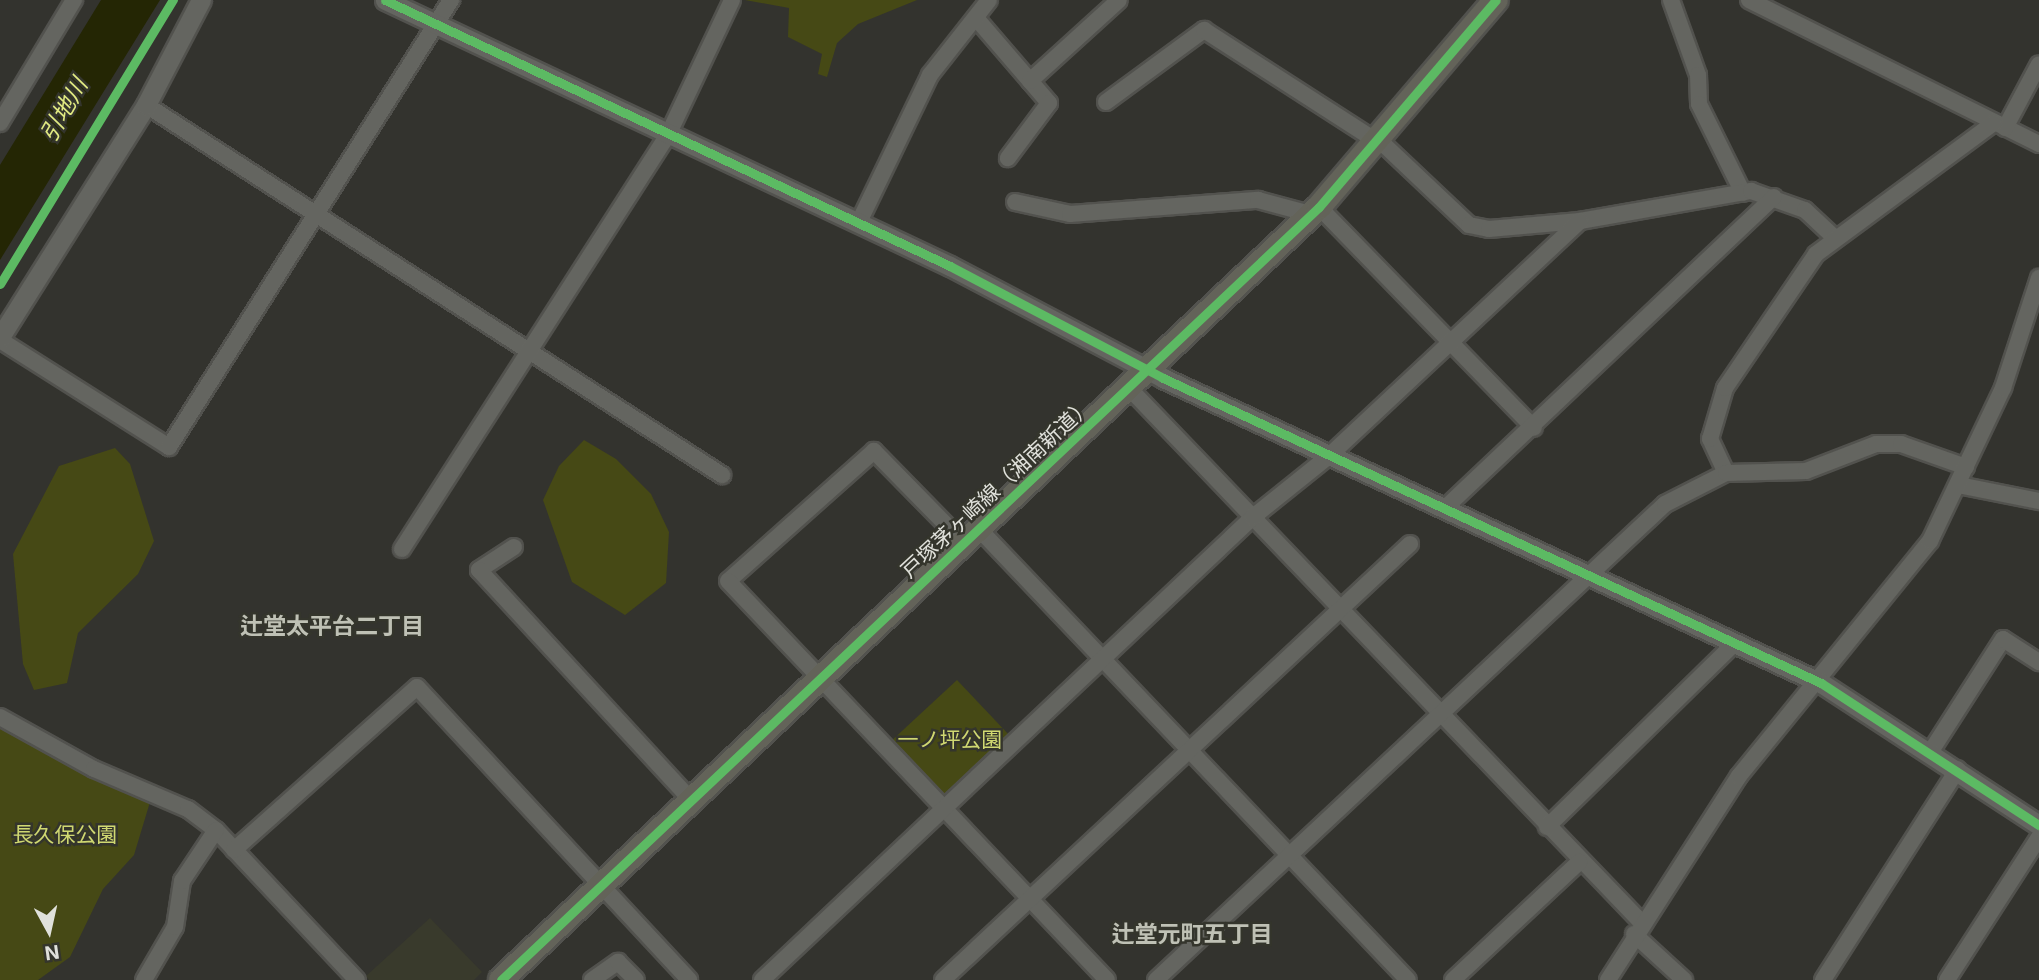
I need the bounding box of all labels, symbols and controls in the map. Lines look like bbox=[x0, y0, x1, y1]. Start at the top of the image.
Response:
water label: 引地川 bbox=[35, 73, 93, 147]
street label: 戸塚茅ヶ崎線（湘南新道） bbox=[896, 393, 1098, 583]
district label: 辻堂太平台二丁目 bbox=[240, 612, 424, 640]
park label: 一ノ坪公園 bbox=[898, 727, 1002, 753]
park label: 長久保公園 bbox=[13, 822, 117, 848]
north arrow bbox=[14, 896, 84, 966]
district label: 辻堂元町五丁目 bbox=[1112, 920, 1272, 948]
text: N bbox=[43, 940, 61, 965]

